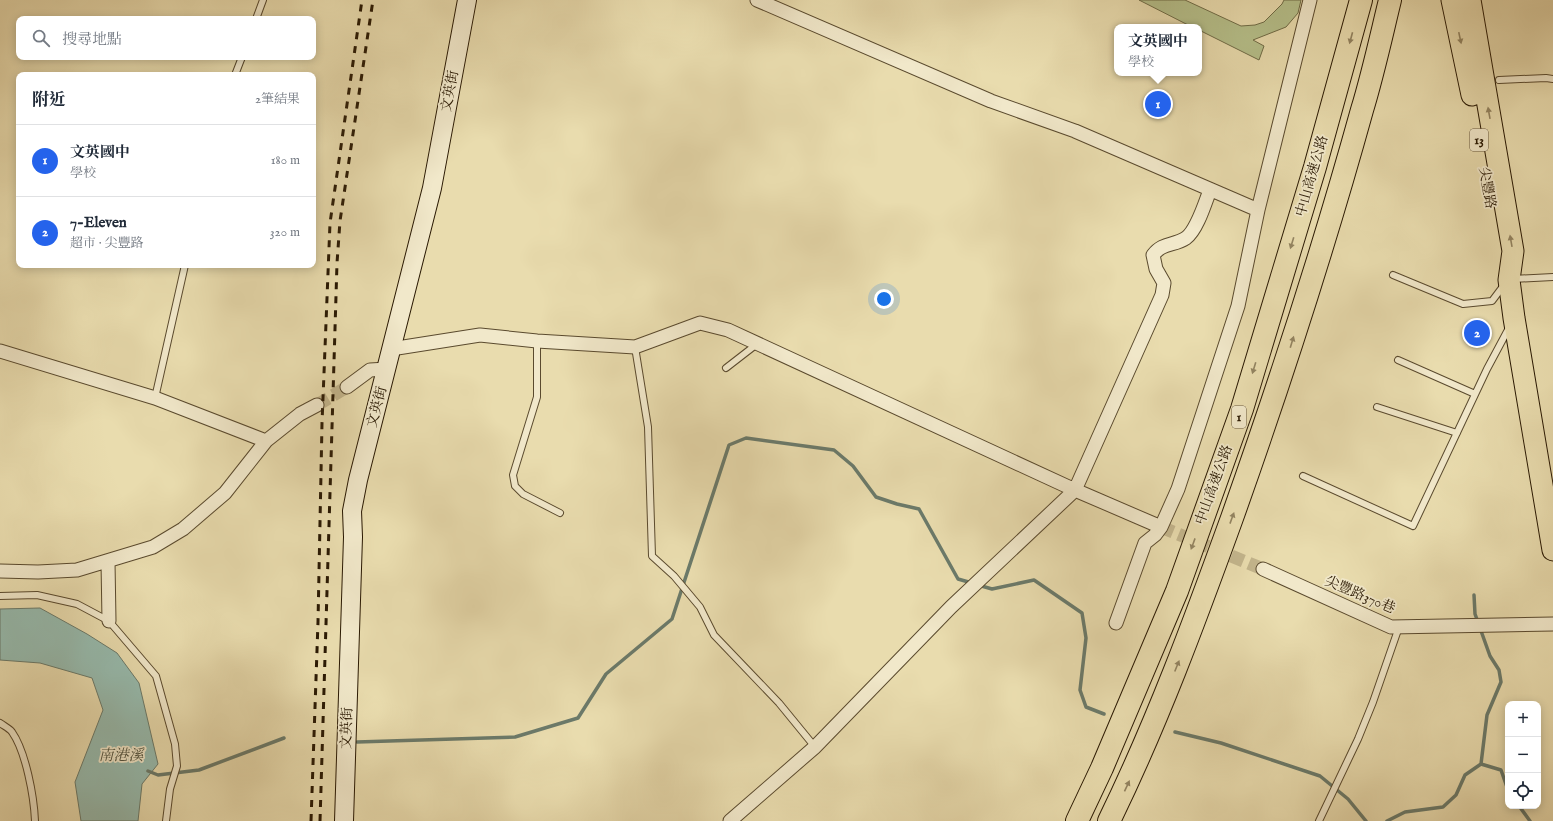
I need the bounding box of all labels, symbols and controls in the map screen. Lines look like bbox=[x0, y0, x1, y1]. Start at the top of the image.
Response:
search box bbox=[16, 16, 316, 60]
popup bbox=[1114, 24, 1202, 76]
icon: search bbox=[30, 27, 52, 49]
text: 搜尋地點 bbox=[62, 30, 122, 49]
text: 文英國中 bbox=[1128, 32, 1188, 51]
one-way arrow bbox=[1348, 32, 1354, 44]
one-way arrow bbox=[1458, 32, 1464, 44]
text: 學校 bbox=[1128, 54, 1154, 71]
street label: 文英街 bbox=[437, 69, 463, 113]
pin: 1 bbox=[1145, 89, 1171, 119]
text: 附近 bbox=[32, 90, 66, 111]
text: 2筆結果 bbox=[255, 91, 300, 108]
one-way arrow bbox=[1486, 107, 1492, 119]
road number: 13 bbox=[1470, 129, 1488, 151]
street label: 中山高速公路 bbox=[1292, 133, 1332, 219]
text: 文英國中 bbox=[70, 143, 130, 162]
text: 1 bbox=[43, 152, 47, 169]
text: 180 m bbox=[271, 152, 300, 169]
text: 學校 bbox=[70, 165, 96, 182]
street label: 尖豐路 bbox=[1474, 166, 1500, 210]
text: 7-Eleven bbox=[70, 213, 127, 232]
text: 2 bbox=[42, 224, 48, 241]
text: 320 m bbox=[270, 224, 300, 241]
text: 超市 · 尖豐路 bbox=[70, 235, 144, 252]
one-way arrow bbox=[1508, 235, 1514, 247]
one-way arrow bbox=[1289, 238, 1295, 250]
your location bbox=[874, 289, 894, 309]
pin: 2 bbox=[1464, 318, 1490, 348]
one-way arrow bbox=[1289, 336, 1295, 348]
one-way arrow bbox=[1251, 362, 1257, 374]
street label: 文英街 bbox=[363, 384, 391, 430]
road number: 1 bbox=[1232, 406, 1246, 428]
street label: 中山高速公路 bbox=[1191, 442, 1237, 528]
one-way arrow bbox=[1229, 512, 1235, 524]
one-way arrow bbox=[1190, 538, 1196, 550]
street label: 尖豐路370巷 bbox=[1322, 572, 1398, 618]
one-way arrow bbox=[1173, 660, 1180, 672]
map controls bbox=[1505, 701, 1541, 809]
button: + bbox=[1505, 701, 1541, 737]
street label: 文英街 bbox=[337, 707, 357, 749]
button: − bbox=[1505, 737, 1541, 773]
water label: 南港溪 bbox=[98, 746, 145, 765]
button: locate bbox=[1505, 773, 1541, 809]
one-way arrow bbox=[1123, 780, 1130, 792]

